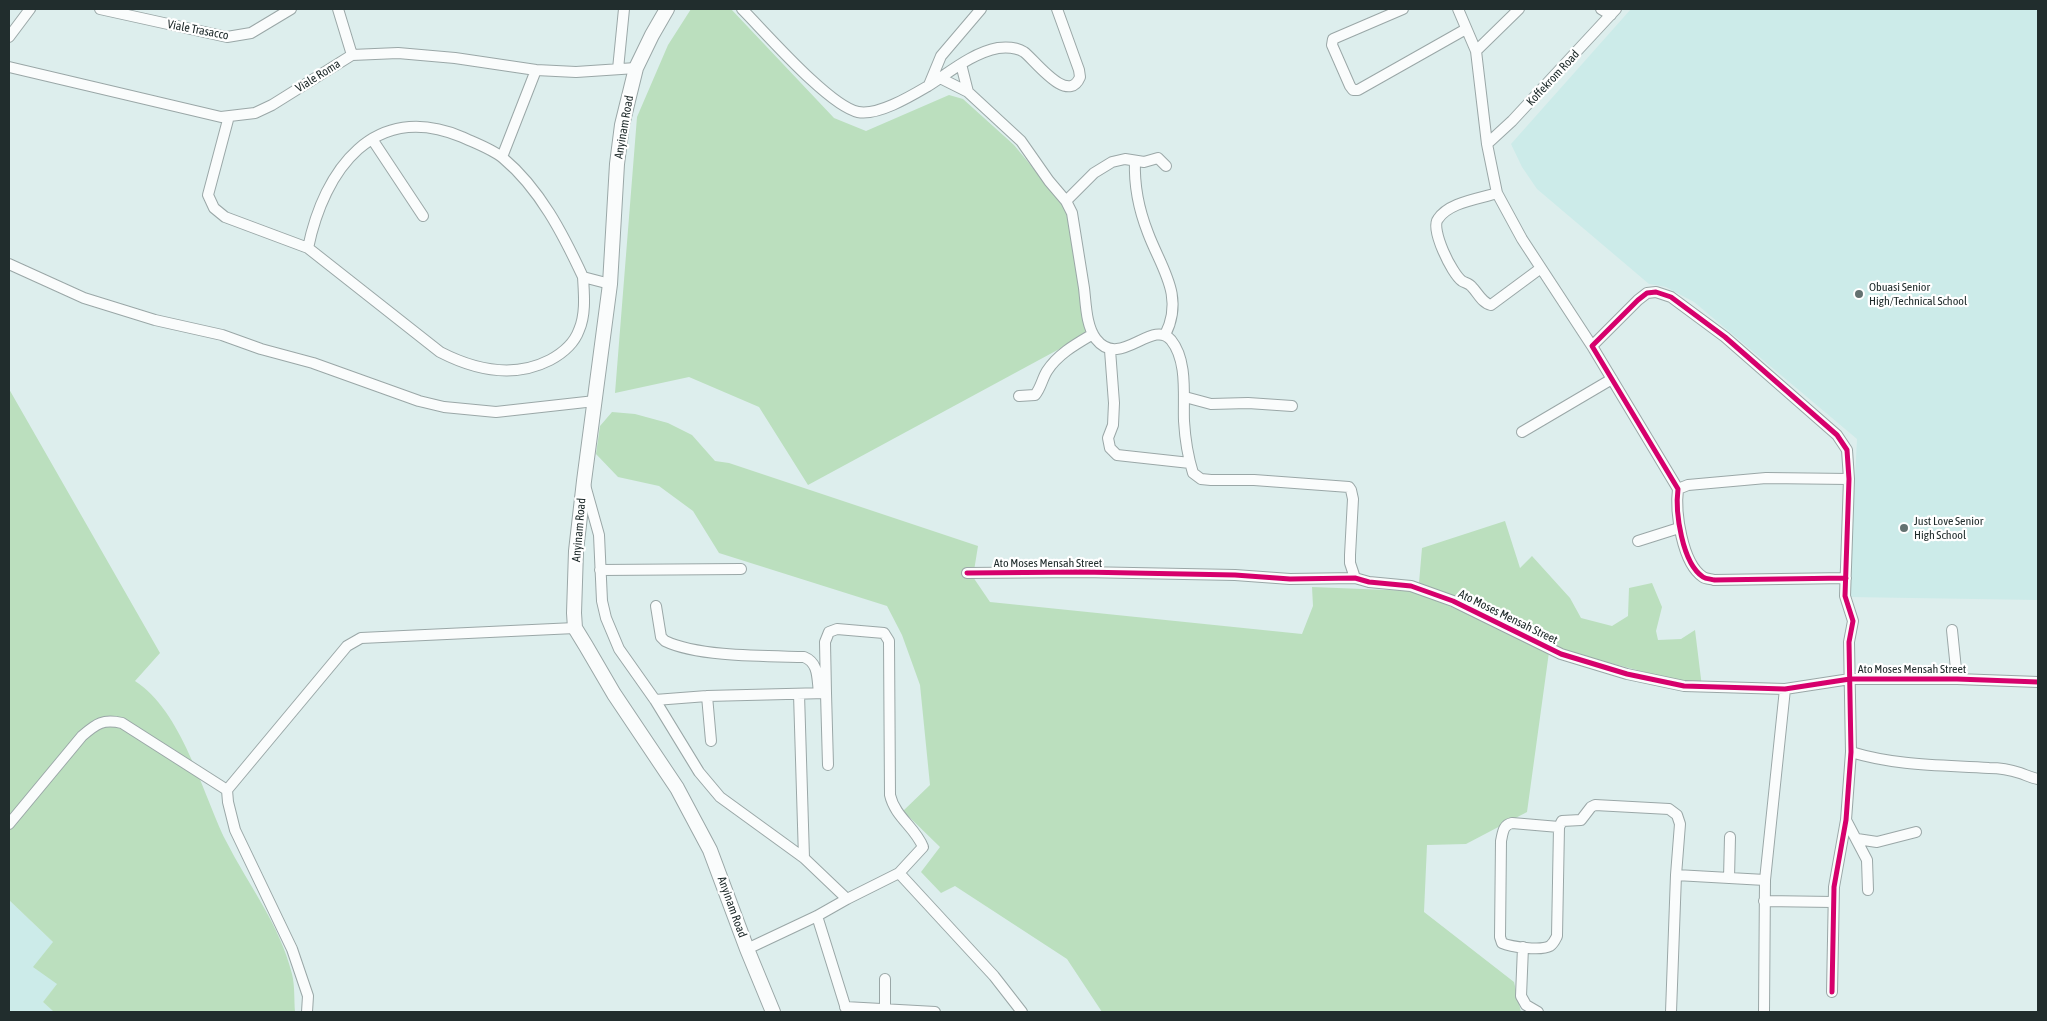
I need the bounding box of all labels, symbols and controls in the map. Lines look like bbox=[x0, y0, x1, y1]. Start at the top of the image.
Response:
street label: Viale Trasacco bbox=[166, 17, 230, 43]
street label: Koffekrom Road bbox=[1524, 47, 1582, 109]
street label: Viale Roma bbox=[293, 57, 343, 95]
street label: Anyinam Road bbox=[611, 94, 637, 160]
place label: Obuasi Senior High/Technical School bbox=[1869, 280, 1967, 308]
marker: Obuasi Senior High/Technical School bbox=[1853, 288, 1865, 300]
street label: Anyinam Road bbox=[569, 497, 589, 563]
place label: Just Love Senior High School bbox=[1914, 514, 1983, 542]
marker: Just Love Senior High School bbox=[1898, 522, 1910, 534]
street label: Ato Moses Mensah Street bbox=[994, 556, 1102, 570]
street label: Ato Moses Mensah Street bbox=[1456, 587, 1560, 647]
street label: Ato Moses Mensah Street bbox=[1858, 662, 1966, 676]
street label: Anyinam Road bbox=[714, 874, 750, 940]

